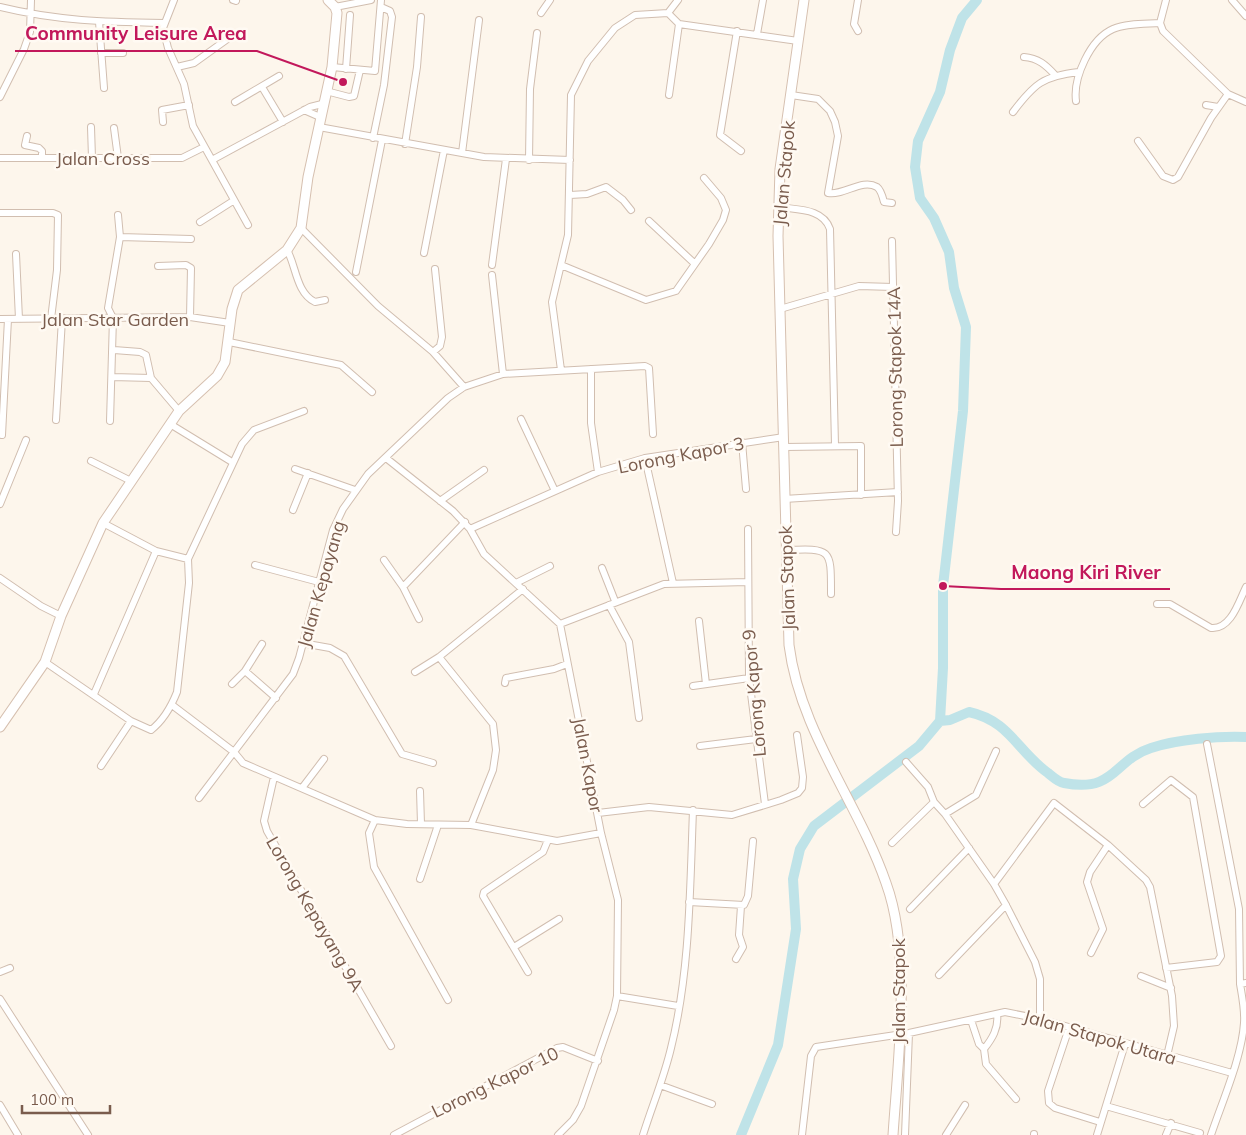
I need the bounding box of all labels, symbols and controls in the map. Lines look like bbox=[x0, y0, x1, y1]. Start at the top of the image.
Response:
callout: Community Leisure Area bbox=[15, 17, 257, 51]
text: Community Leisure Area bbox=[25, 21, 247, 45]
street label: Jalan Stapok bbox=[768, 119, 800, 227]
street label: Jalan Cross bbox=[56, 147, 150, 170]
street label: Lorong Stapok 14A bbox=[882, 286, 908, 448]
street label: Jalan Star Garden bbox=[41, 308, 189, 331]
street label: Lorong Kapor 3 bbox=[616, 431, 746, 479]
street label: Jalan Kepayang bbox=[292, 518, 350, 650]
street label: Jalan Stapok bbox=[774, 524, 800, 631]
callout: Maong Kiri River bbox=[1001, 555, 1170, 589]
text: Maong Kiri River bbox=[1011, 560, 1161, 584]
street label: Lorong Kapor 9 bbox=[737, 628, 771, 758]
street label: Jalan Kapor bbox=[567, 715, 609, 815]
street label: Lorong Kepayang 9A bbox=[261, 832, 369, 996]
street label: Jalan Stapok bbox=[887, 937, 910, 1044]
street label: Jalan Stapok Utara bbox=[1021, 1004, 1179, 1070]
street label: Lorong Kapor 10 bbox=[428, 1041, 562, 1123]
scale bar bbox=[22, 1082, 110, 1114]
text: 100 m bbox=[30, 1090, 74, 1109]

